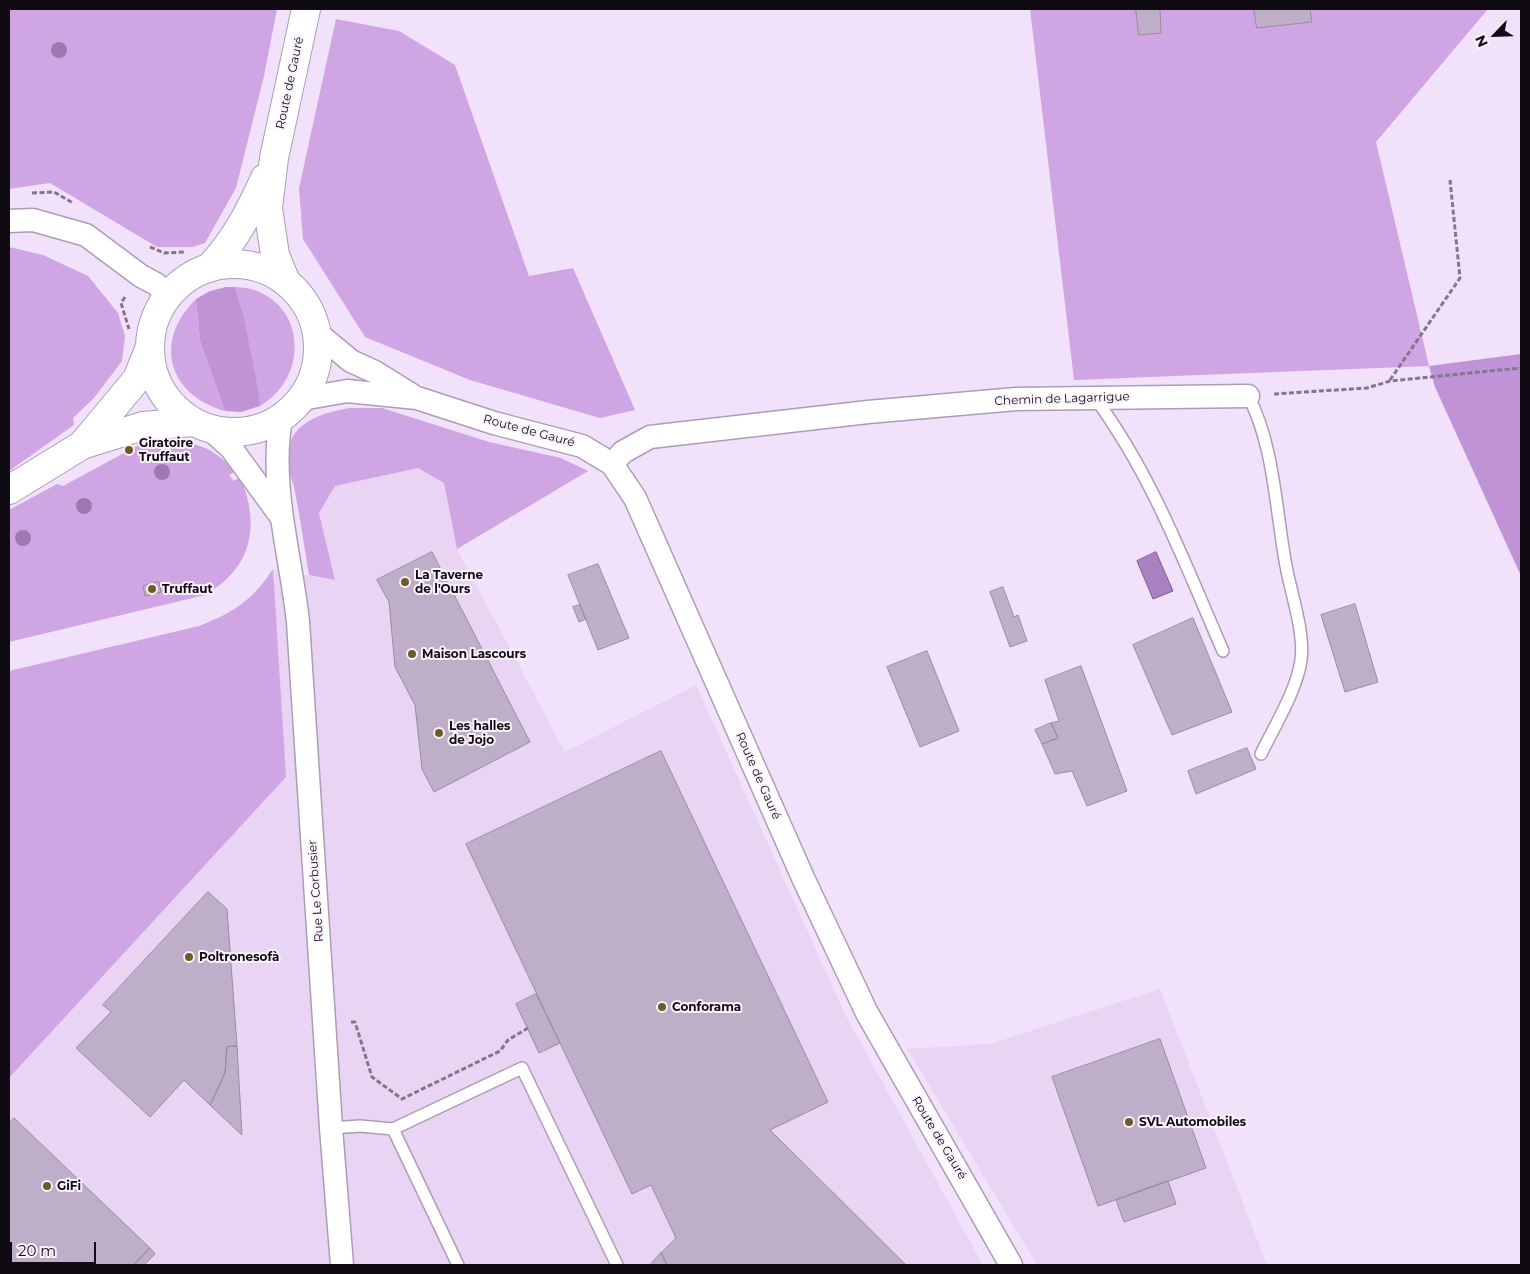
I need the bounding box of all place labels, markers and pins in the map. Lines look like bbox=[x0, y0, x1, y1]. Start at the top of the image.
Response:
place label: Giratoire Truffaut bbox=[139, 436, 193, 464]
marker: Giratoire Truffaut bbox=[123, 444, 135, 456]
place label: La Taverne de l'Ours bbox=[415, 568, 483, 596]
marker: La Taverne de l'Ours bbox=[399, 576, 411, 588]
place label: Truffaut bbox=[162, 582, 213, 596]
marker: Truffaut bbox=[146, 583, 158, 595]
place label: Maison Lascours bbox=[422, 647, 526, 661]
marker: Maison Lascours bbox=[406, 648, 418, 660]
place label: Les halles de Jojo bbox=[449, 719, 510, 747]
marker: Les halles de Jojo bbox=[433, 727, 445, 739]
place label: Poltronesofà bbox=[199, 950, 279, 964]
marker: Poltronesofà bbox=[183, 951, 195, 963]
place label: Conforama bbox=[672, 1000, 741, 1014]
marker: Conforama bbox=[656, 1001, 668, 1013]
place label: SVL Automobiles bbox=[1139, 1115, 1246, 1129]
marker: SVL Automobiles bbox=[1123, 1116, 1135, 1128]
place label: GiFi bbox=[57, 1179, 81, 1193]
marker: GiFi bbox=[41, 1180, 53, 1192]

